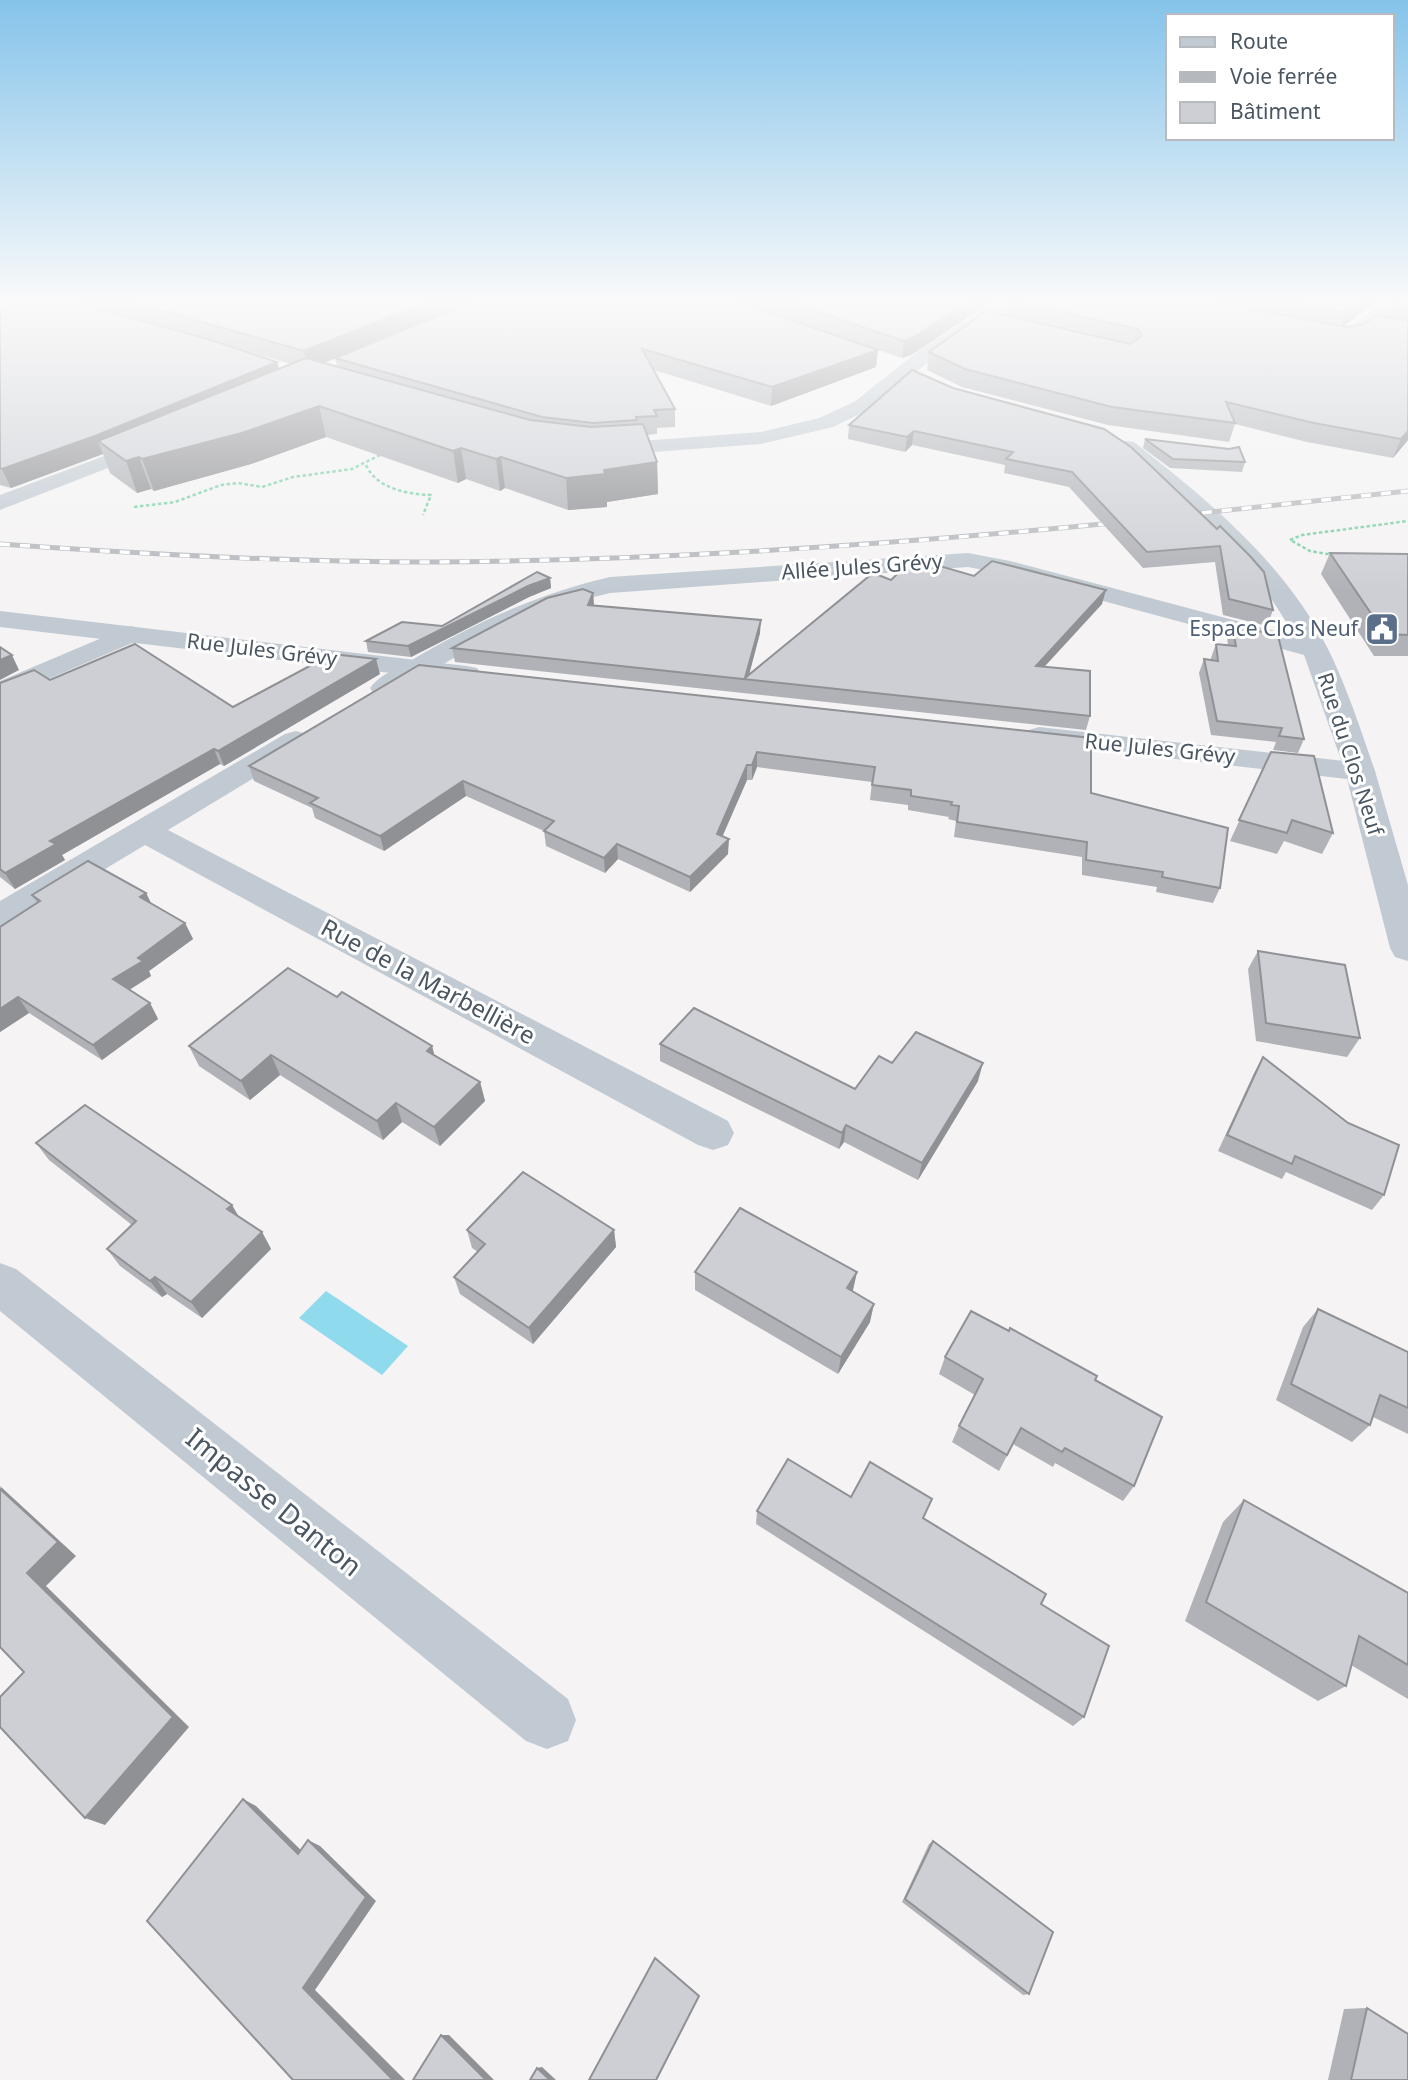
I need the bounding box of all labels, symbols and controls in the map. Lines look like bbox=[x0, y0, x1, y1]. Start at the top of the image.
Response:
legend bbox=[1166, 14, 1394, 140]
text: Route bbox=[1230, 27, 1288, 55]
text: Voie ferrée bbox=[1230, 62, 1337, 90]
text: Bâtiment bbox=[1230, 97, 1321, 125]
street label: Allée Jules Grévy bbox=[781, 546, 944, 586]
public building icon: Espace Clos Neuf bbox=[1363, 610, 1401, 648]
place label: Espace Clos Neuf bbox=[1189, 614, 1360, 642]
street label: Rue Jules Grévy bbox=[185, 626, 339, 672]
street label: Rue du Clos Neuf bbox=[1311, 669, 1391, 840]
street label: Rue Jules Grévy bbox=[1083, 726, 1237, 770]
street label: Rue de la Marbellière bbox=[316, 910, 542, 1051]
street label: Impasse Danton bbox=[179, 1418, 371, 1584]

